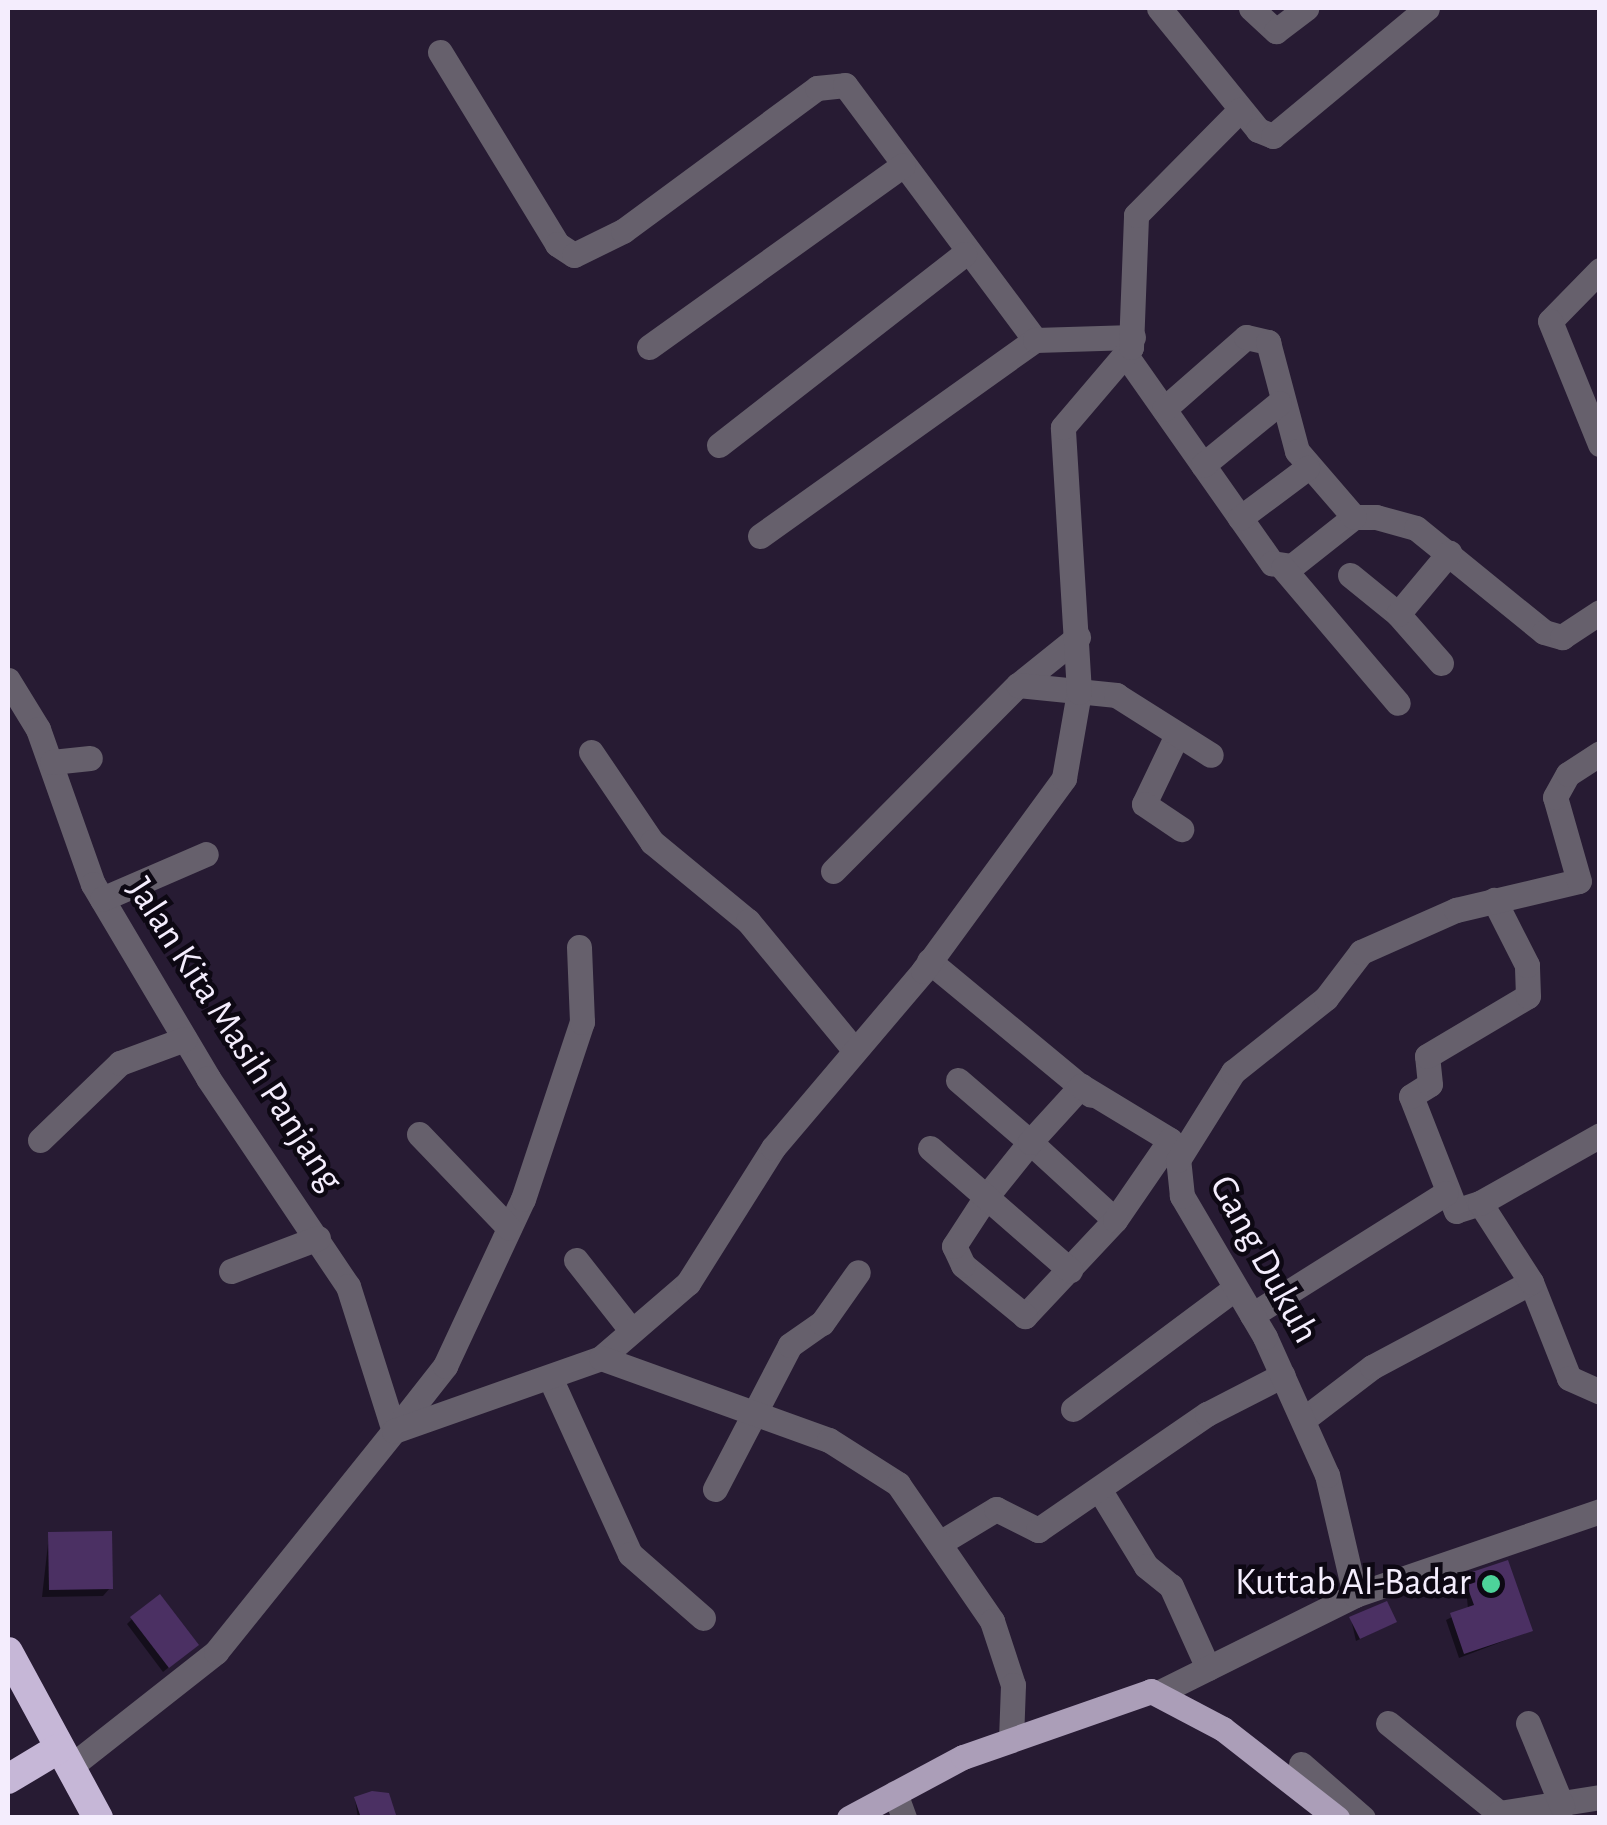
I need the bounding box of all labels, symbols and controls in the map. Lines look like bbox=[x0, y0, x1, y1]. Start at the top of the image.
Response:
street label: Jalan Kita Masih Panjang bbox=[116, 870, 352, 1200]
street label: Gang Dukuh bbox=[1198, 1168, 1328, 1352]
place label: Kuttab Al-Badar bbox=[1235, 1561, 1471, 1607]
marker: Kuttab Al-Badar bbox=[1480, 1573, 1502, 1595]

